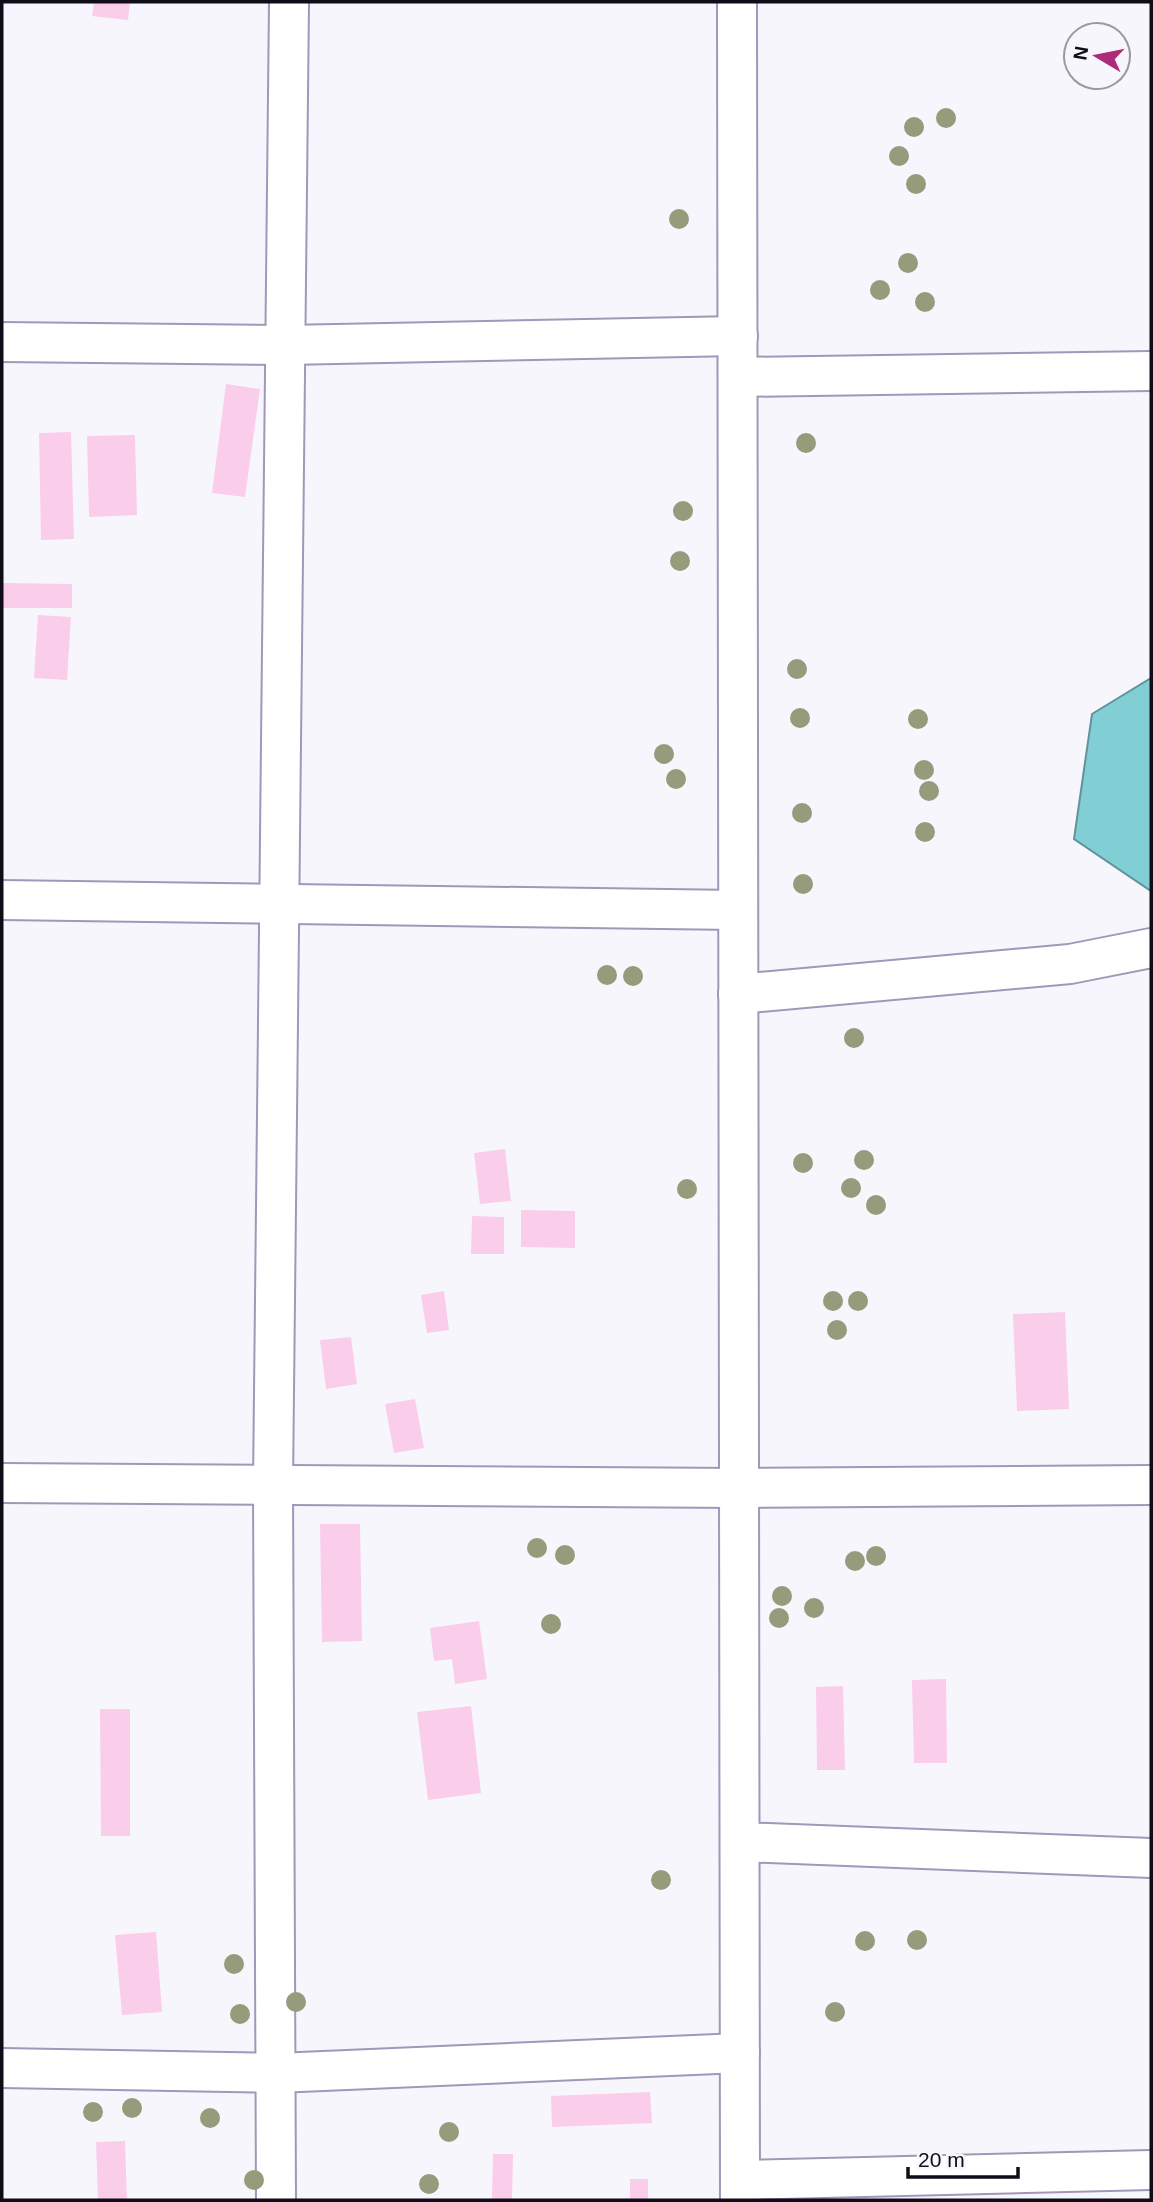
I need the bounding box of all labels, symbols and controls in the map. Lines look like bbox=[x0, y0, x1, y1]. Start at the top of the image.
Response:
north arrow bbox=[1062, 21, 1132, 91]
text: N bbox=[1069, 45, 1092, 62]
scale bar bbox=[908, 2136, 1018, 2180]
text: 20 m bbox=[918, 2148, 965, 2171]

